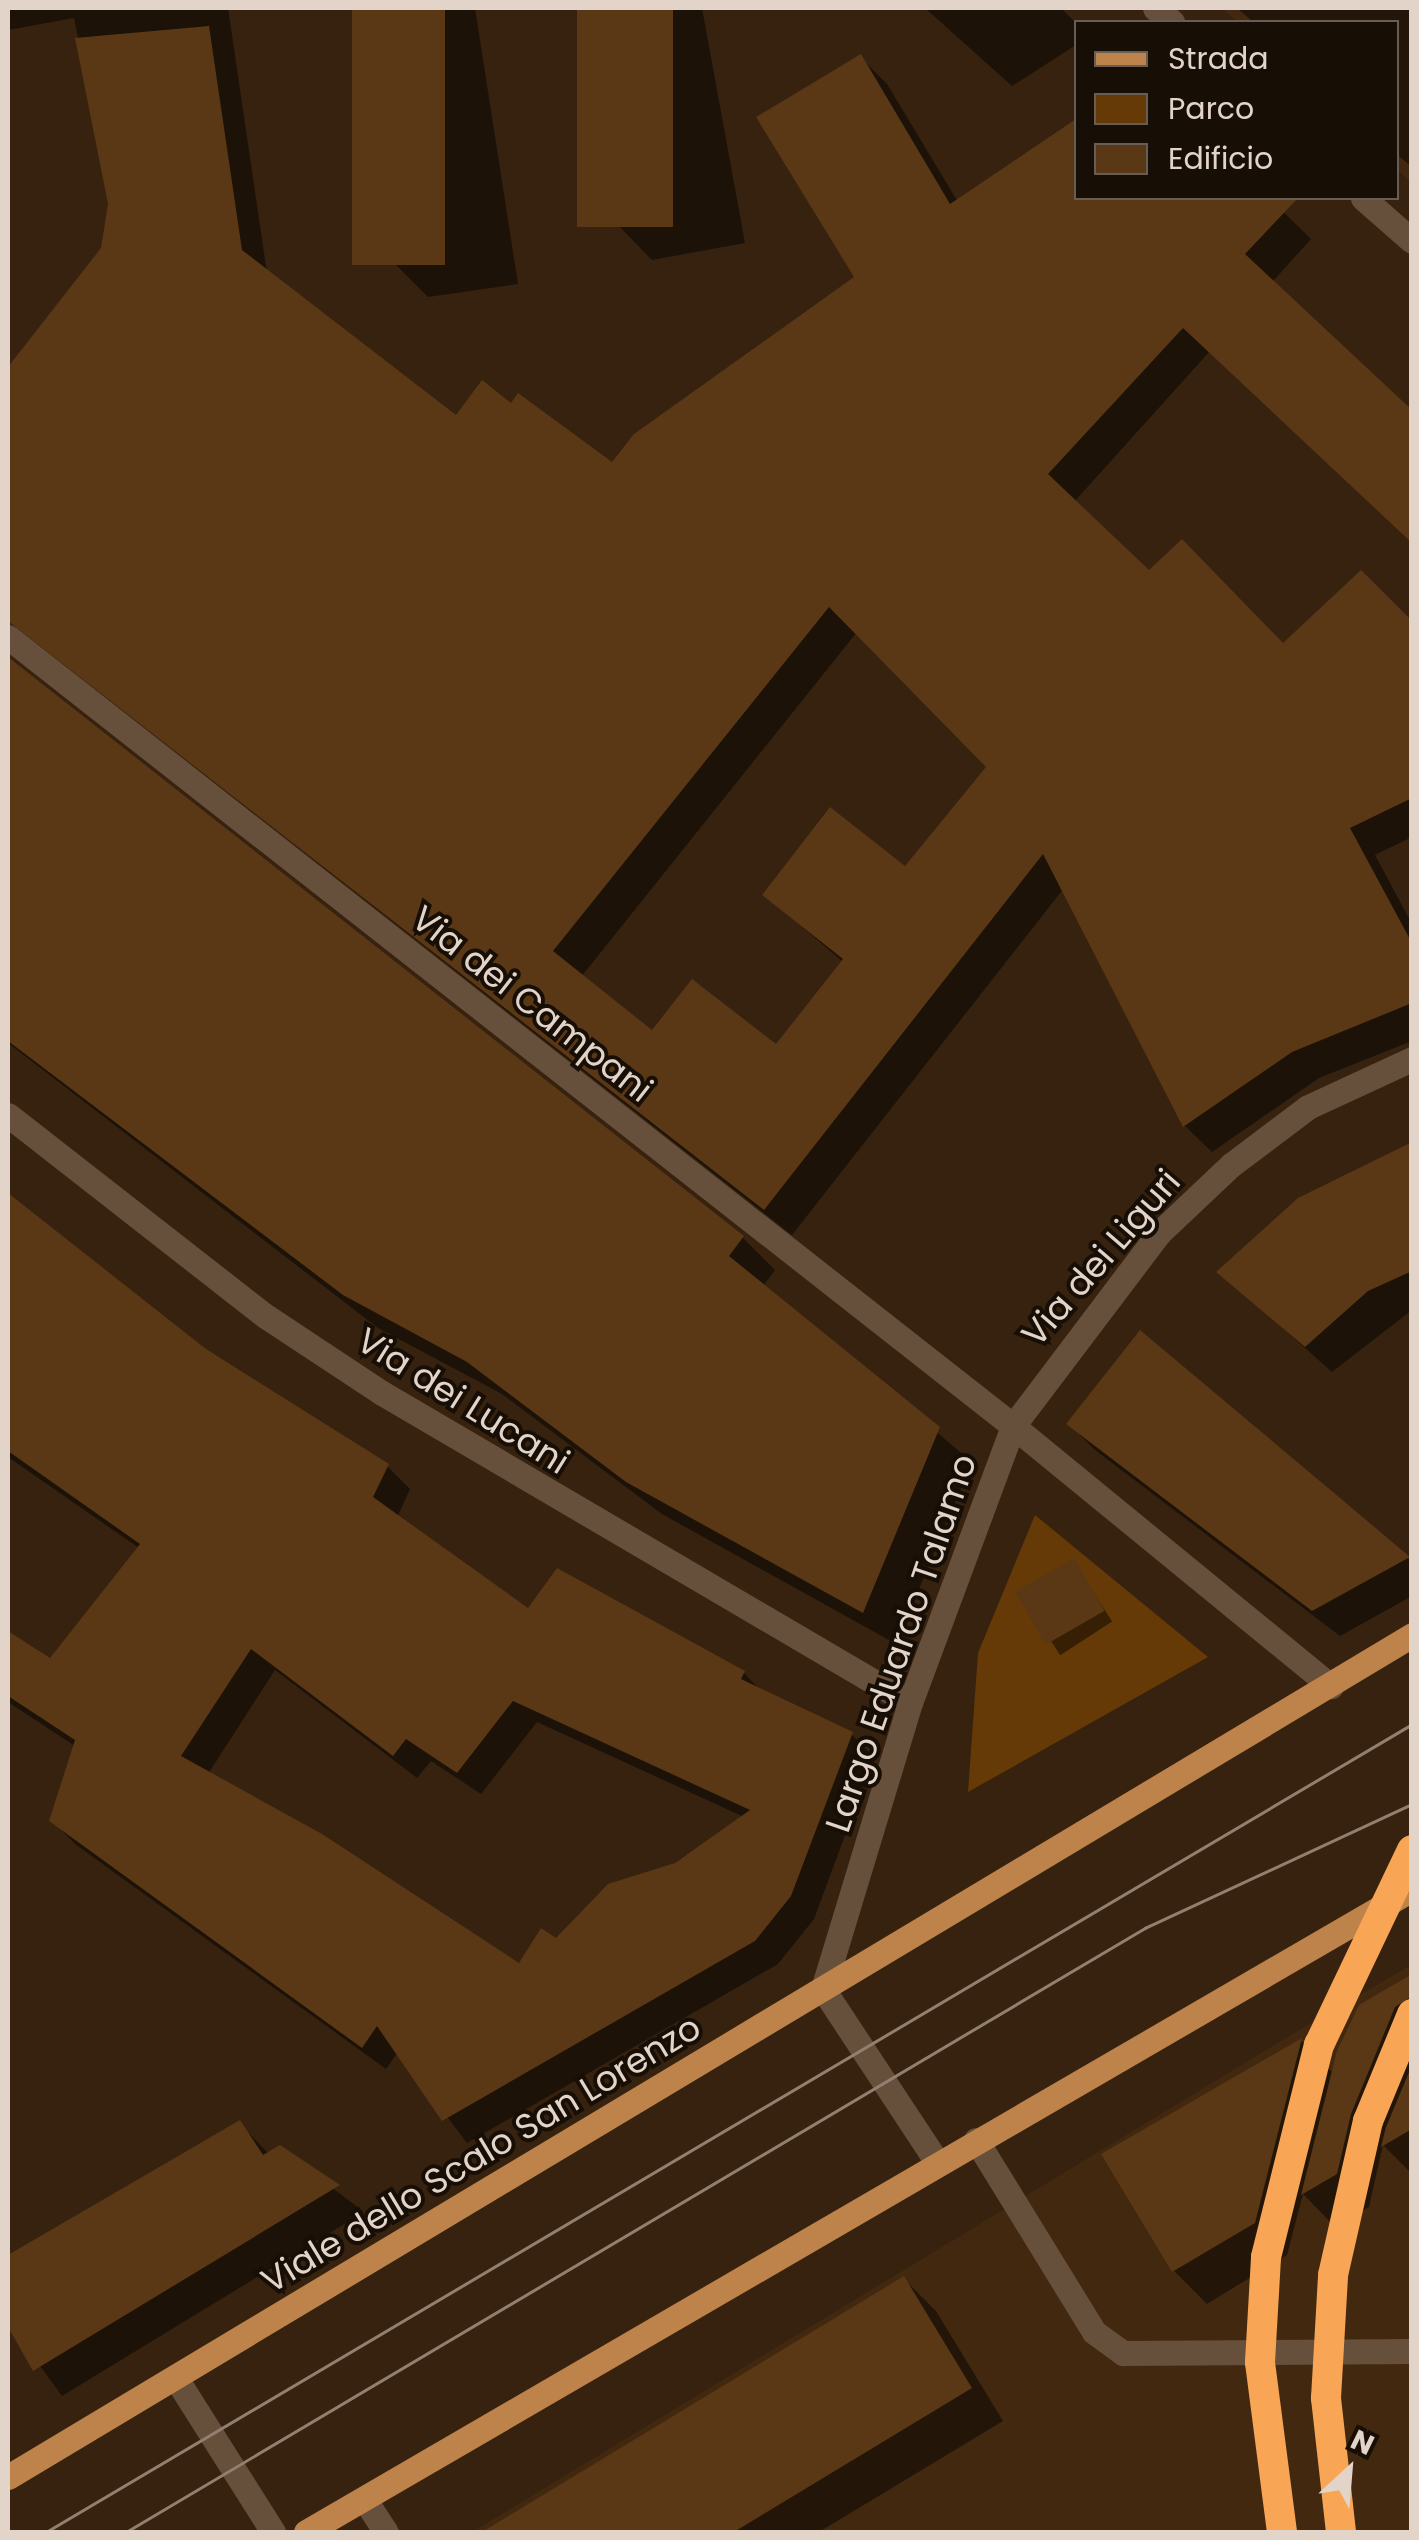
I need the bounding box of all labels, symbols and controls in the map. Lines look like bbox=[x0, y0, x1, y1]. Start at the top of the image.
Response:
legend bbox=[1074, 20, 1399, 200]
text: Strada bbox=[1168, 37, 1269, 80]
text: Parco bbox=[1168, 87, 1254, 130]
text: Edificio bbox=[1168, 137, 1273, 180]
street label: Via dei Campani bbox=[403, 897, 661, 1111]
street label: Via dei Liguri bbox=[1013, 1161, 1189, 1355]
street label: Via dei Lucani bbox=[349, 1319, 577, 1483]
street label: Largo Eduardo Talamo bbox=[817, 1449, 985, 1837]
street label: Viale dello Scalo San Lorenzo bbox=[254, 2006, 708, 2302]
north arrow bbox=[1299, 2420, 1399, 2520]
text: N bbox=[1344, 2420, 1380, 2465]

